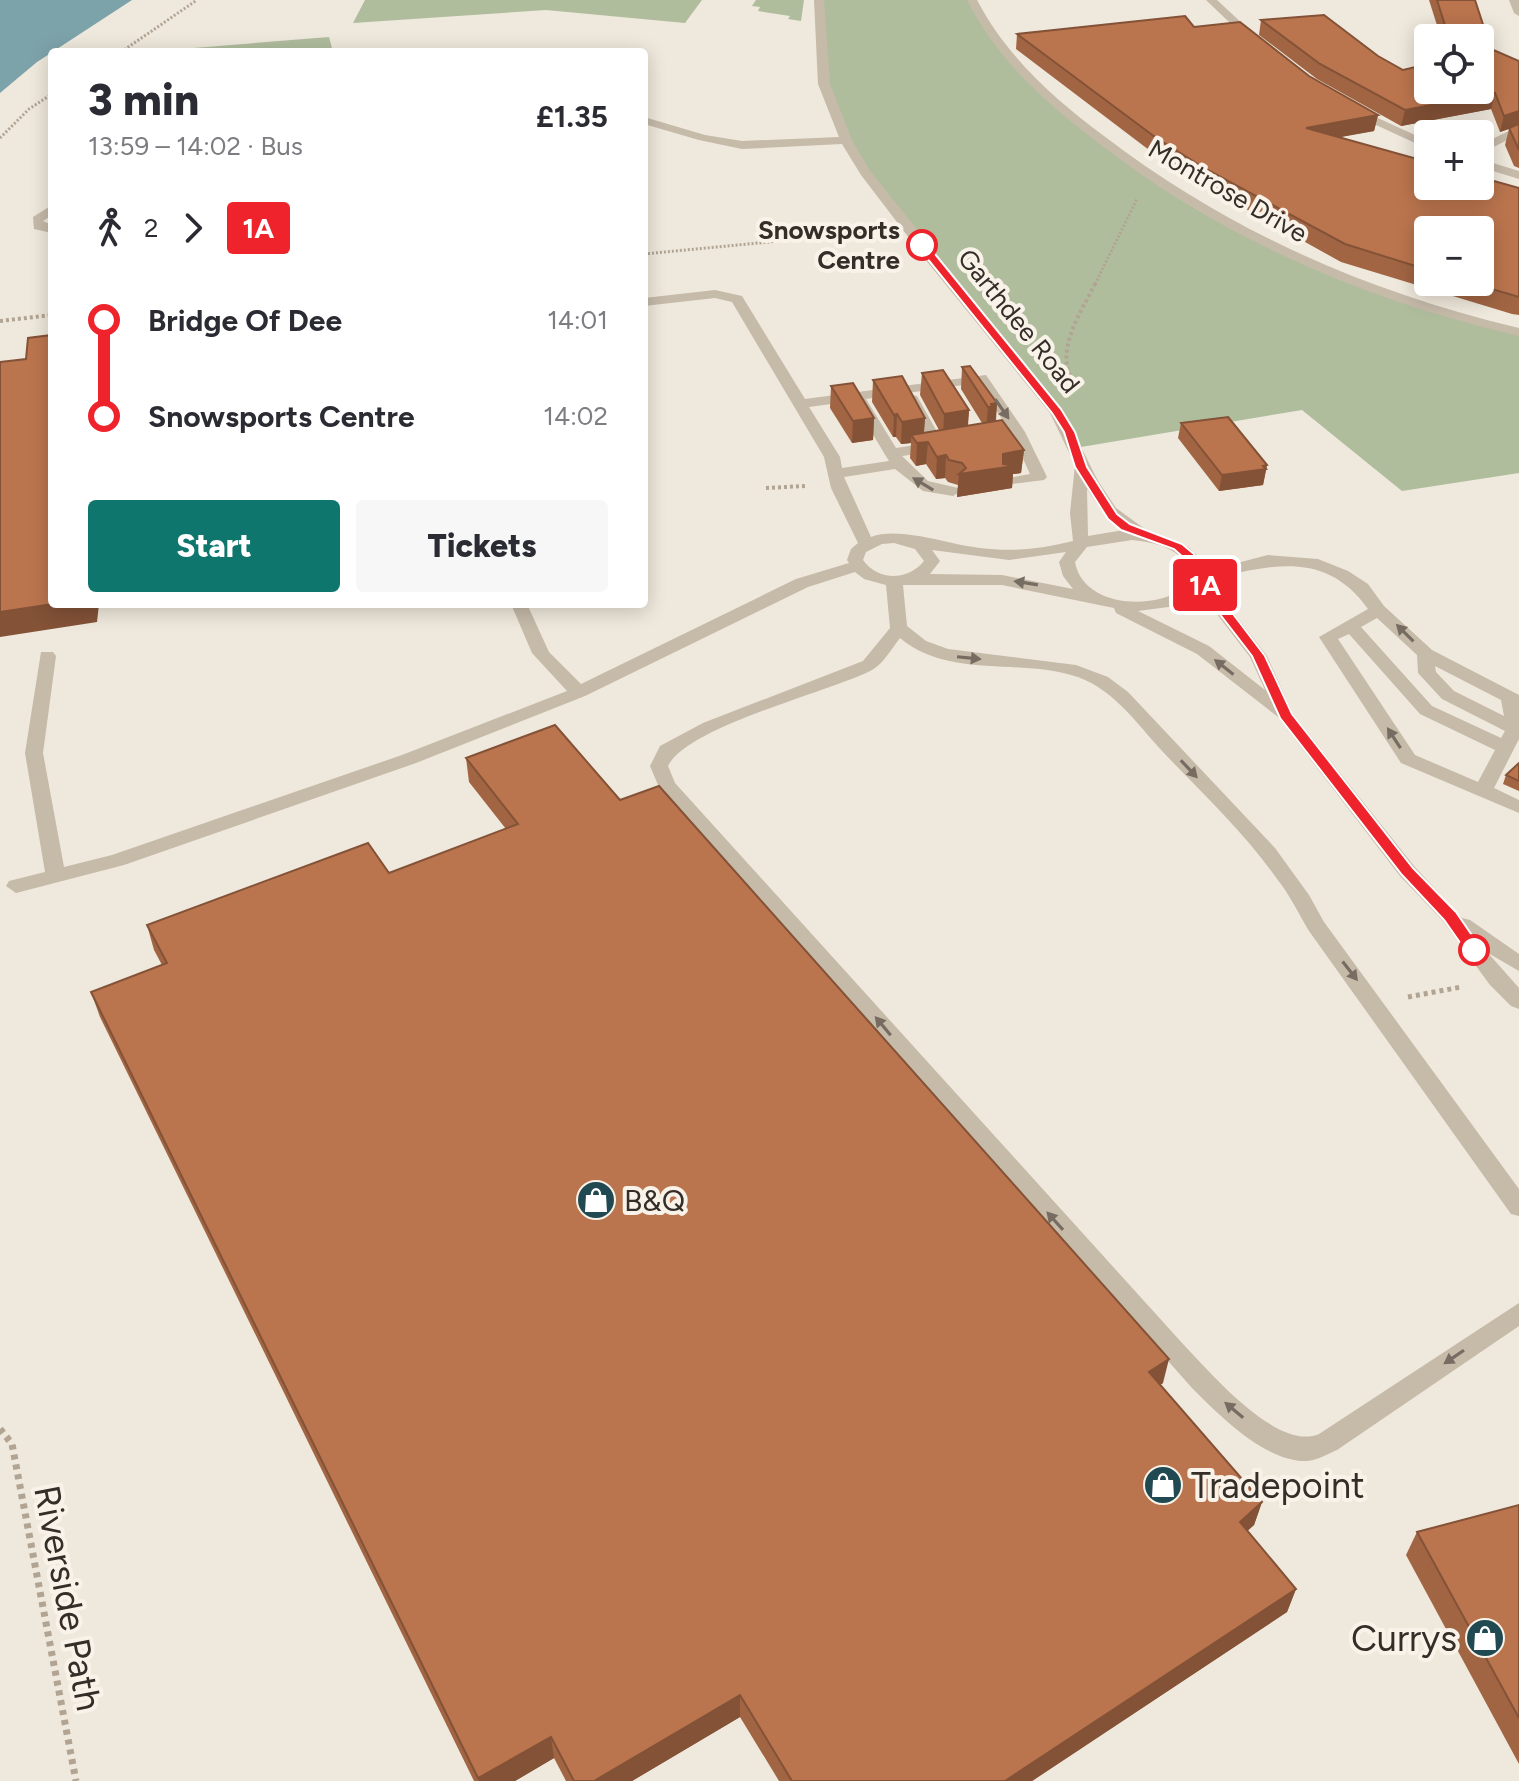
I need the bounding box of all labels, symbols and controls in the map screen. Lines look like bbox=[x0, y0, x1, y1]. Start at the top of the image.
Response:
map controls bbox=[1414, 24, 1494, 296]
button: locate bbox=[1414, 24, 1494, 104]
text: 3 min bbox=[88, 73, 199, 126]
text: £1.35 bbox=[536, 98, 608, 135]
button: + bbox=[1414, 120, 1494, 200]
text: 13:59 – 14:02 · Bus bbox=[88, 130, 303, 162]
street label: Montrose Drive bbox=[1143, 133, 1313, 249]
icon: walk bbox=[88, 206, 132, 250]
icon: forward bbox=[171, 206, 215, 250]
text: 1A bbox=[243, 211, 274, 245]
text: 2 bbox=[144, 212, 159, 244]
place label: Snowsports Centre bbox=[758, 214, 900, 276]
button: − bbox=[1414, 216, 1494, 296]
marker: Snowsports Centre bbox=[907, 230, 937, 260]
street label: Garthdee Road bbox=[951, 243, 1087, 399]
text: Bridge Of Dee bbox=[148, 302, 342, 339]
text: 14:01 bbox=[547, 304, 608, 336]
text: Snowsports Centre bbox=[148, 398, 415, 435]
one-way arrow bbox=[994, 399, 1009, 420]
text: 14:02 bbox=[543, 400, 608, 432]
one-way arrow bbox=[912, 477, 935, 492]
button: Start bbox=[88, 500, 340, 592]
button: Tickets bbox=[356, 500, 608, 592]
line badge: 1A bbox=[1169, 559, 1241, 611]
text: 1A bbox=[1189, 568, 1221, 602]
one-way arrow bbox=[1013, 576, 1038, 589]
one-way arrow bbox=[1396, 625, 1415, 643]
one-way arrow bbox=[957, 651, 982, 664]
one-way arrow bbox=[1214, 659, 1234, 676]
one-way arrow bbox=[1387, 728, 1402, 749]
one-way arrow bbox=[1180, 759, 1198, 778]
unlabelled marker bbox=[1459, 935, 1489, 965]
one-way arrow bbox=[1342, 961, 1358, 982]
one-way arrow bbox=[875, 1016, 892, 1036]
shop icon: B&Q bbox=[575, 1179, 617, 1221]
place label: B&Q bbox=[624, 1182, 685, 1219]
one-way arrow bbox=[1047, 1211, 1065, 1230]
one-way arrow bbox=[1444, 1349, 1465, 1364]
one-way arrow bbox=[1223, 1401, 1244, 1418]
shop icon: Tradepoint bbox=[1142, 1464, 1184, 1506]
place label: Tradepoint bbox=[1191, 1464, 1365, 1507]
street label: Riverside Path bbox=[25, 1482, 111, 1714]
place label: Currys bbox=[1351, 1617, 1457, 1660]
shop icon: Currys bbox=[1464, 1617, 1506, 1659]

